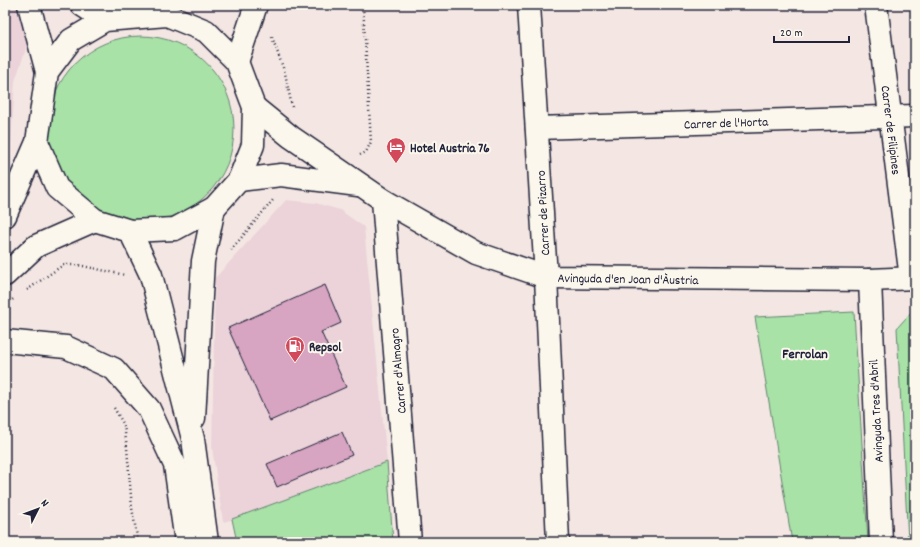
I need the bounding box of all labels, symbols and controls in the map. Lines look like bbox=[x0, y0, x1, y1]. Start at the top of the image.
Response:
scale bar bbox=[774, 18, 849, 44]
text: 20 m bbox=[780, 25, 803, 42]
street label: Carrer de Filipines bbox=[875, 85, 904, 176]
street label: Carrer de l'Horta bbox=[684, 114, 769, 135]
hotel icon: Hotel Austria 76 bbox=[385, 136, 407, 164]
place label: Hotel Austria 76 bbox=[410, 140, 490, 159]
street label: Carrer de Pizarro bbox=[533, 170, 556, 256]
street label: Avinguda d'en Joan d'Àustria bbox=[557, 270, 699, 291]
street label: Carrer d'Almagro bbox=[386, 327, 413, 414]
fuel station icon: Repsol bbox=[284, 335, 306, 363]
place label: Repsol bbox=[309, 339, 342, 358]
district label: Ferrolan bbox=[782, 345, 828, 365]
street label: Avinguda Tres d'Abril bbox=[865, 359, 890, 463]
north arrow bbox=[18, 489, 58, 529]
text: N bbox=[36, 496, 52, 511]

